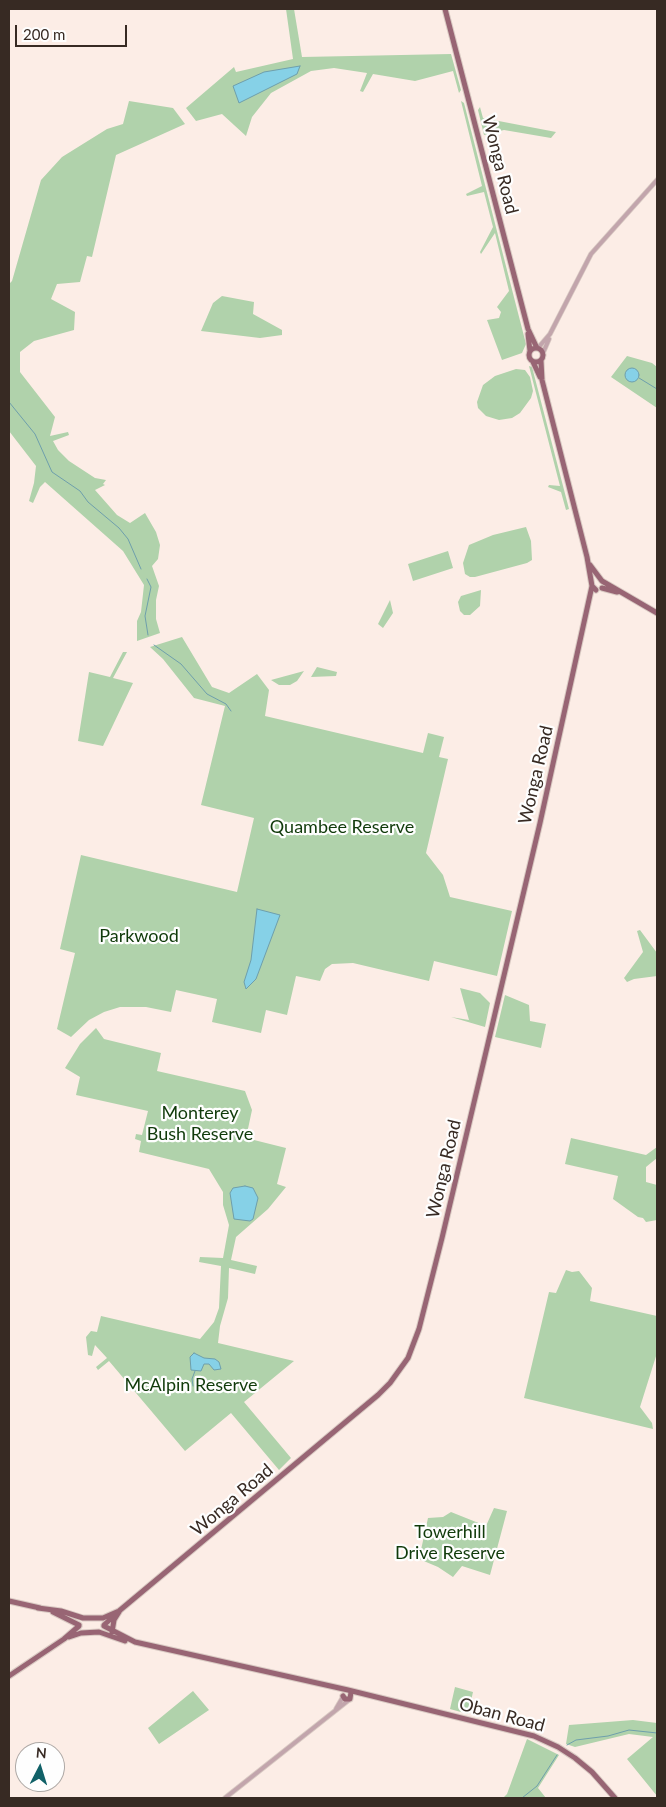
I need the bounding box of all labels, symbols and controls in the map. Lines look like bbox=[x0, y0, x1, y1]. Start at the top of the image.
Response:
scale bar bbox=[18, 15, 130, 47]
text: 200 m bbox=[23, 25, 65, 43]
street label: Wonga Road bbox=[477, 114, 523, 216]
street label: Wonga Road bbox=[514, 724, 558, 826]
park label: Quambee Reserve bbox=[270, 816, 414, 838]
park label: Parkwood bbox=[99, 925, 179, 947]
park label: Monterey Bush Reserve bbox=[147, 1102, 253, 1144]
street label: Wonga Road bbox=[422, 1118, 466, 1220]
park label: McAlpin Reserve bbox=[124, 1374, 258, 1396]
street label: Wonga Road bbox=[186, 1459, 278, 1541]
park label: Towerhill Drive Reserve bbox=[395, 1521, 505, 1564]
street label: Oban Road bbox=[457, 1693, 547, 1737]
north arrow bbox=[15, 1742, 65, 1792]
text: N bbox=[35, 1744, 47, 1761]

